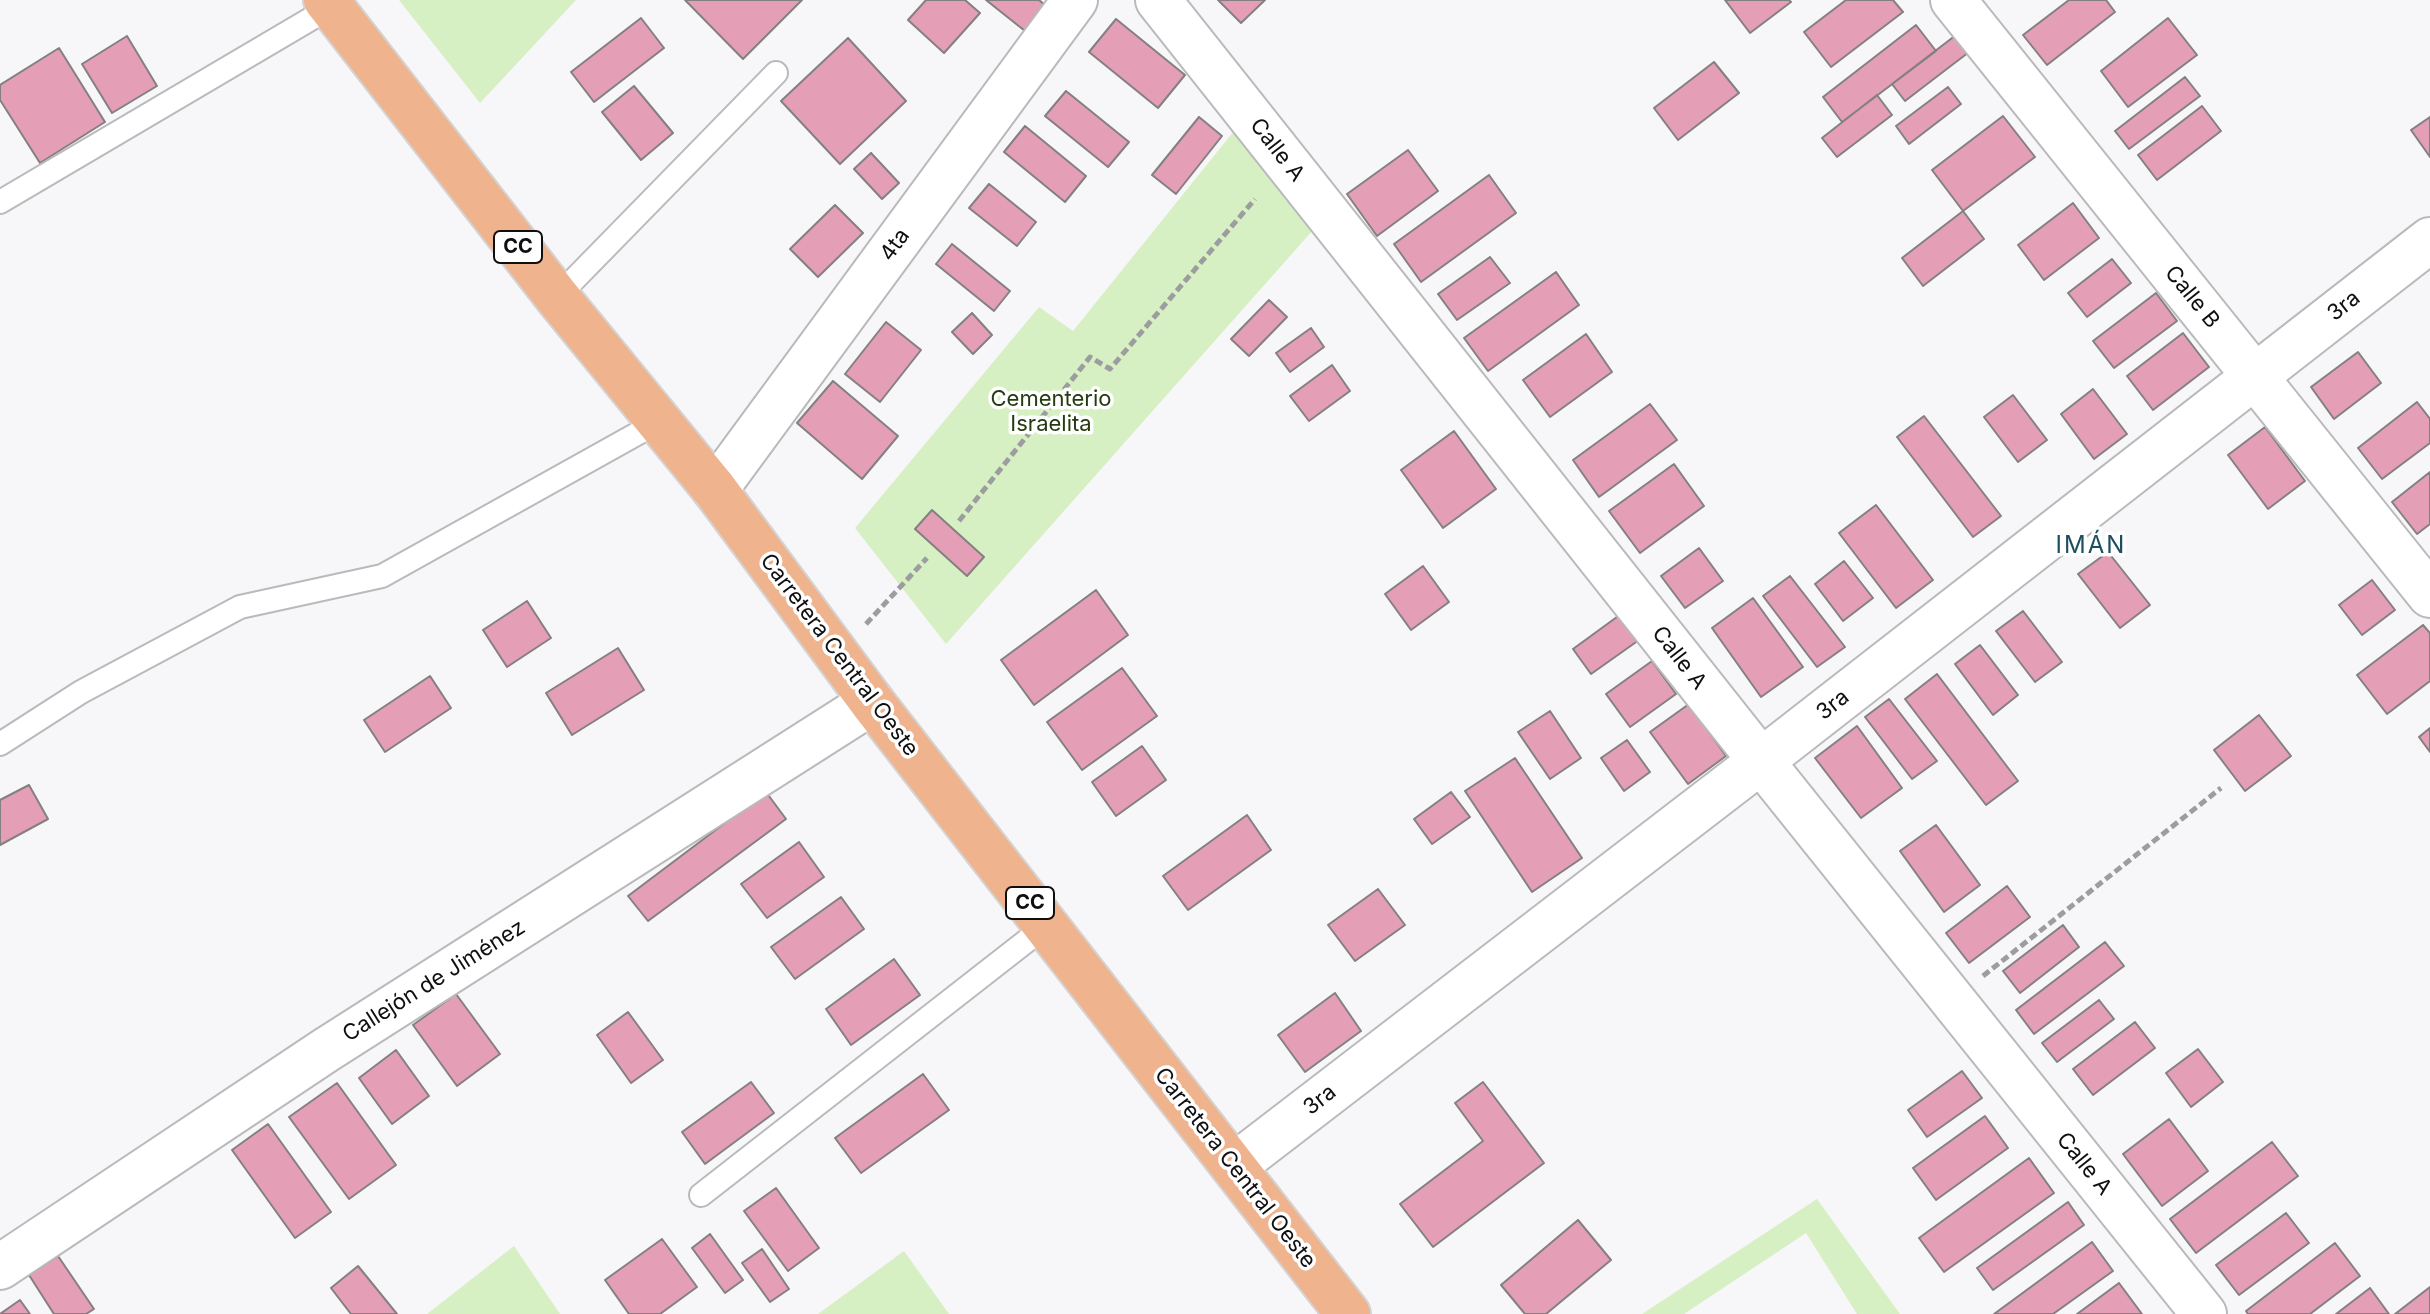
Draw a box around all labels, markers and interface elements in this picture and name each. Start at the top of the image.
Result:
street label: Calle A [1244,113,1310,187]
street label: 4ta [874,224,916,266]
road number: CC [494,231,542,263]
street label: Calle B [2159,261,2225,333]
street label: 3ra [2322,285,2366,327]
park label: Cementerio Israelita [991,386,1111,438]
district label: IMÁN [2056,532,2126,560]
street label: Carretera Central Oeste [754,549,924,761]
street label: Calle A [1646,621,1712,695]
street label: 3ra [1811,684,1855,726]
road number: CC [1006,887,1054,919]
street label: Callejón de Jiménez [338,914,530,1048]
street label: Carretera Central Oeste [1149,1063,1321,1273]
street label: 3ra [1298,1079,1342,1121]
street label: Calle A [2051,1127,2117,1201]

